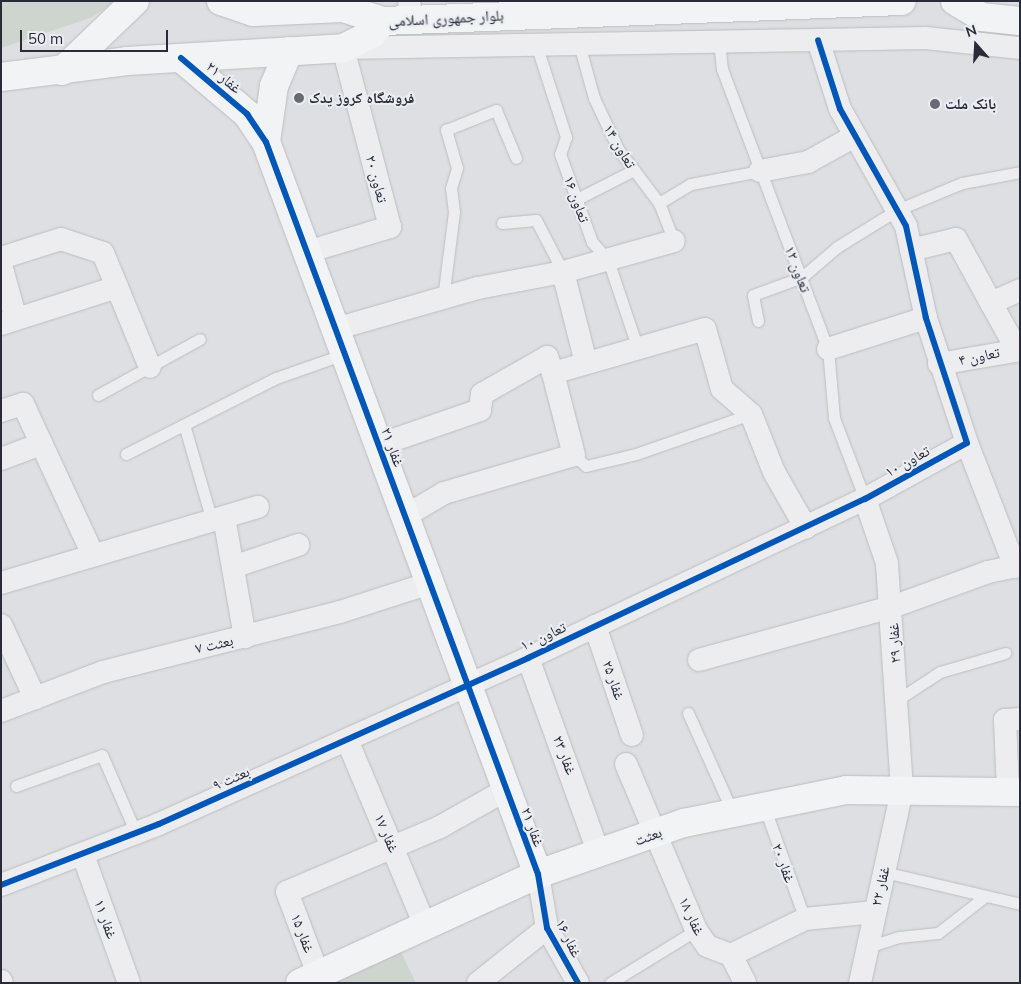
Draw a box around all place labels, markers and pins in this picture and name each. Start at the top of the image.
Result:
place label: فروشگاه کروز یدک [309,89,414,107]
marker: فروشگاه کروز یدک [293,92,305,104]
place label: بانک ملت [945,95,996,113]
marker: بانک ملت [929,98,941,110]

